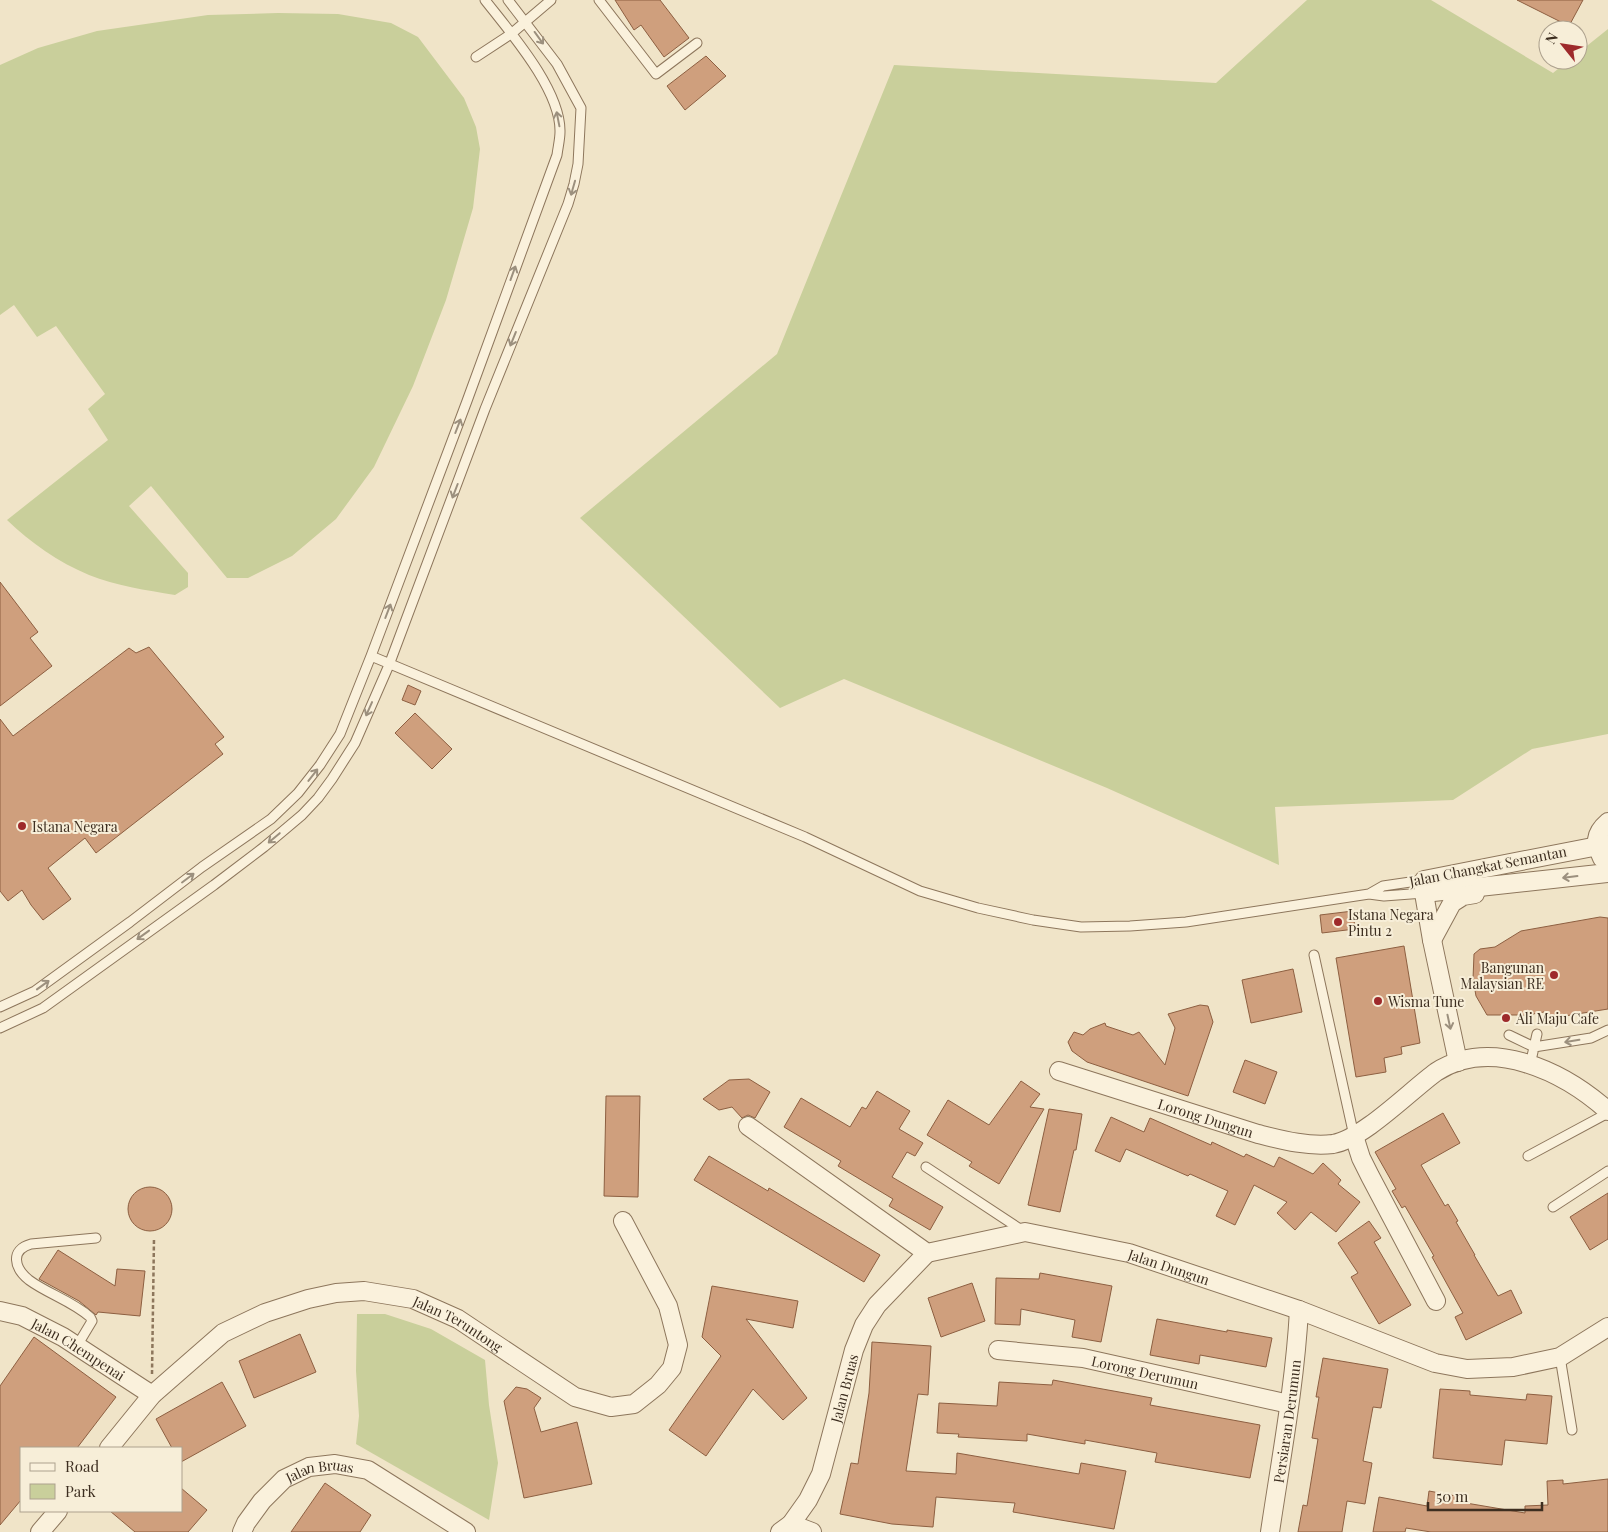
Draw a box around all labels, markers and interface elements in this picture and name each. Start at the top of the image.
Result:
north arrow [1538,20,1588,70]
text: N [1541,29,1562,47]
one-way arrow [533,31,544,44]
one-way arrow [553,111,563,127]
one-way arrow [567,180,577,196]
one-way arrow [509,266,518,281]
one-way arrow [508,331,518,346]
one-way arrow [454,419,463,434]
one-way arrow [450,482,459,498]
one-way arrow [384,603,393,619]
one-way arrow [364,701,374,716]
one-way arrow [307,769,318,782]
place label: Istana Negara [32,817,118,836]
marker: Istana Negara [16,820,28,832]
one-way arrow [268,833,281,844]
street label: Jalan Changkat Semantan [1407,841,1569,891]
one-way arrow [1563,872,1579,882]
one-way arrow [181,873,195,883]
place label: Istana Negara Pintu 2 [1348,905,1434,940]
marker: Istana Negara Pintu 2 [1332,916,1344,928]
one-way arrow [137,930,151,940]
place label: Bangunan Malaysian RE [1460,958,1545,993]
marker: Bangunan Malaysian RE [1548,969,1560,981]
one-way arrow [36,980,50,990]
place label: Wisma Tune [1387,992,1464,1011]
marker: Wisma Tune [1372,995,1384,1007]
place label: Ali Maju Cafe [1515,1009,1599,1028]
marker: Ali Maju Cafe [1500,1012,1512,1024]
one-way arrow [1445,1013,1455,1029]
one-way arrow [1564,1037,1580,1047]
street label: Lorong Dungun [1156,1093,1257,1142]
street label: Jalan Dungun [1125,1244,1213,1289]
street label: Jalan Teruntong [410,1290,507,1356]
street label: Jalan Chempenai [28,1313,129,1385]
street label: Lorong Derumun [1090,1351,1201,1393]
street label: Jalan Bruas [825,1352,862,1425]
street label: Persiaran Derumun [1268,1358,1304,1484]
legend [20,1447,182,1512]
street label: Jalan Bruas [281,1454,356,1487]
text: Road [65,1456,99,1476]
scale bar [1428,1480,1542,1512]
text: Park [65,1481,97,1501]
text: 50 m [1436,1486,1469,1506]

